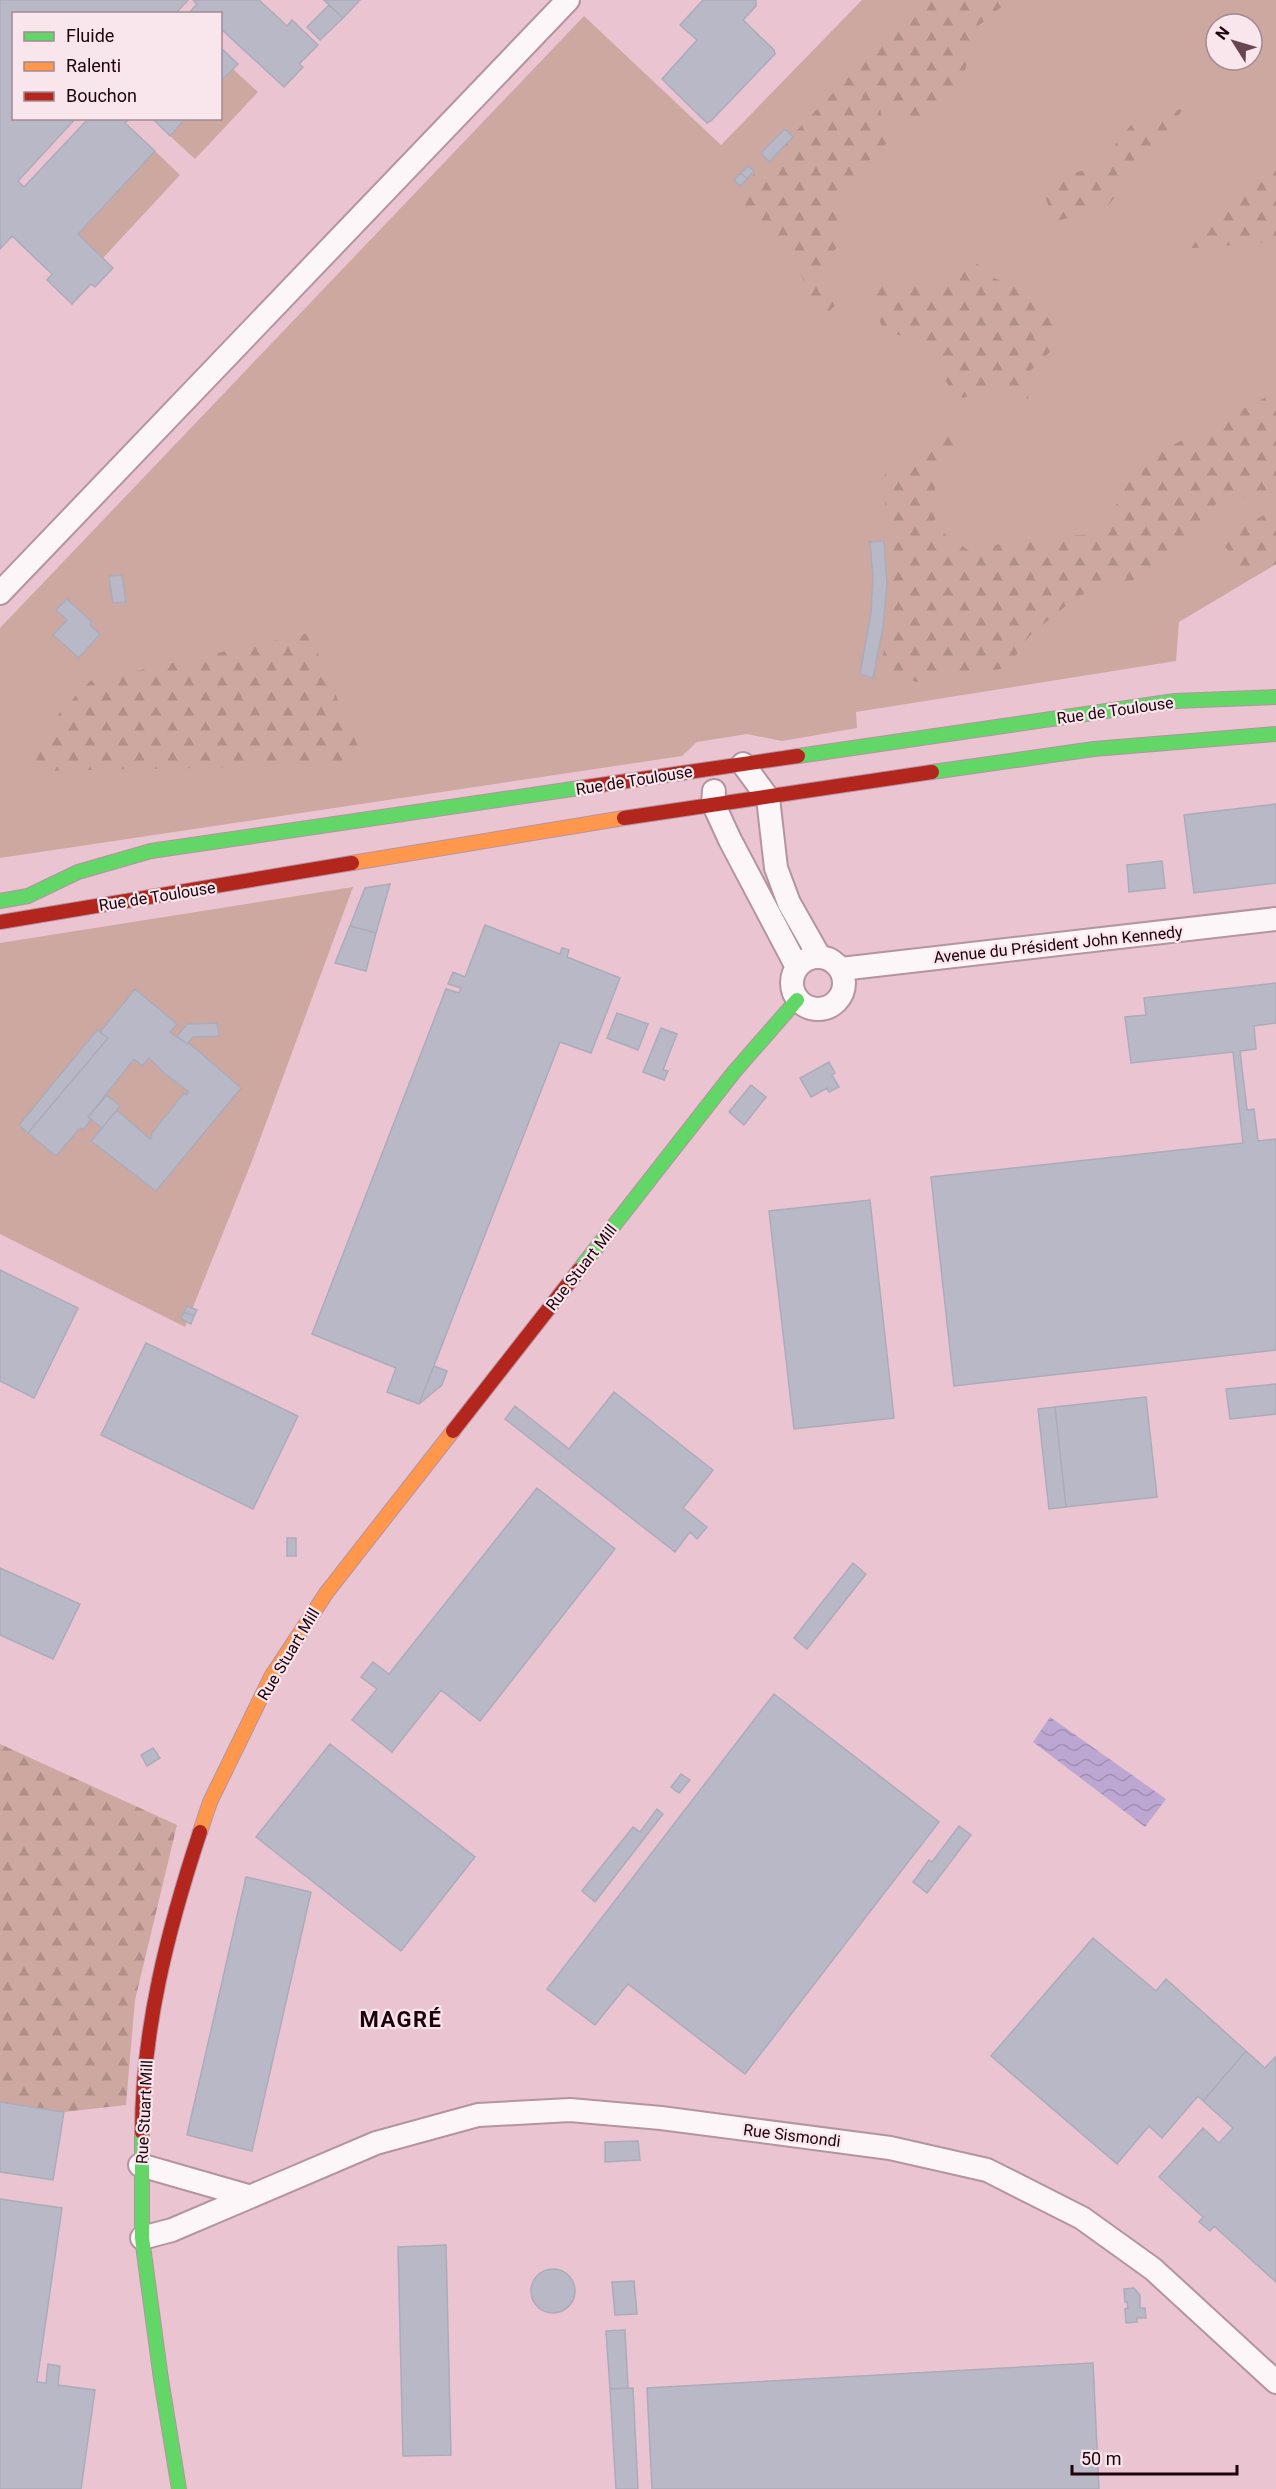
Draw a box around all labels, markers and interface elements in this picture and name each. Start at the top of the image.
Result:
legend [12,12,222,120]
north arrow [1204,12,1264,72]
text: N [1211,23,1233,44]
text: Fluide [66,25,114,46]
text: Ralenti [66,55,121,76]
text: Bouchon [66,85,137,106]
street label: Rue de Toulouse [1056,693,1175,728]
street label: Rue de Toulouse [575,762,694,799]
street label: Rue de Toulouse [98,878,217,915]
street label: Avenue du Président John Kennedy [933,922,1184,967]
street label: Rue Stuart Mill [542,1220,621,1314]
street label: Rue Stuart Mill [253,1605,323,1704]
district label: MAGRÉ [359,2007,443,2032]
street label: Rue Stuart Mill [132,2060,157,2164]
street label: Rue Sismondi [742,2120,842,2151]
scale bar [1072,2438,1237,2476]
text: 50 m [1081,2448,1121,2469]

